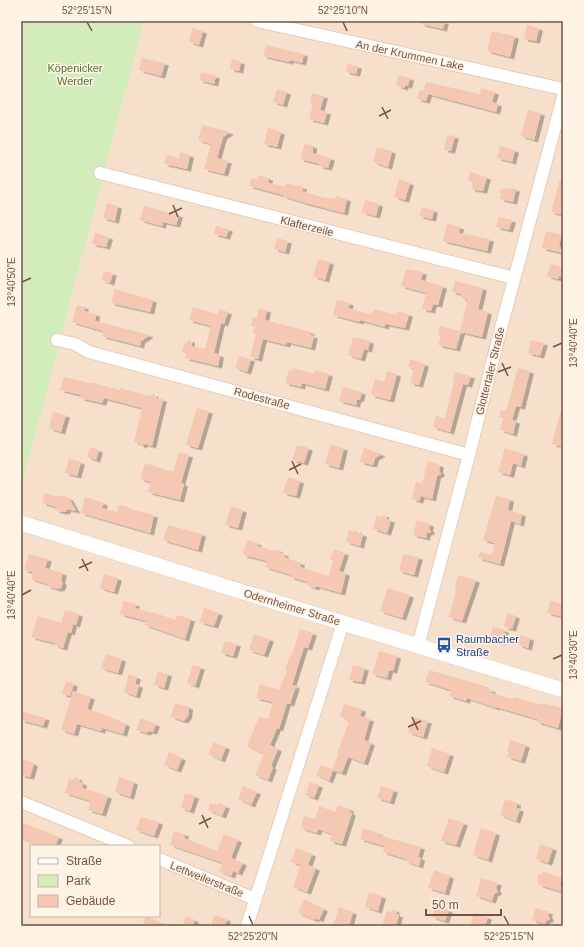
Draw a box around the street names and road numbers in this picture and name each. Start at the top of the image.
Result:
street label: An der Krummen Lake [355,38,465,72]
street label: Klafterzeile [279,214,335,238]
street label: Glottertaler Straße [473,326,507,416]
street label: Rodestraße [233,385,291,411]
street label: Odernheimer Straße [242,587,342,627]
street label: Lettweilerstraße [168,859,246,899]

